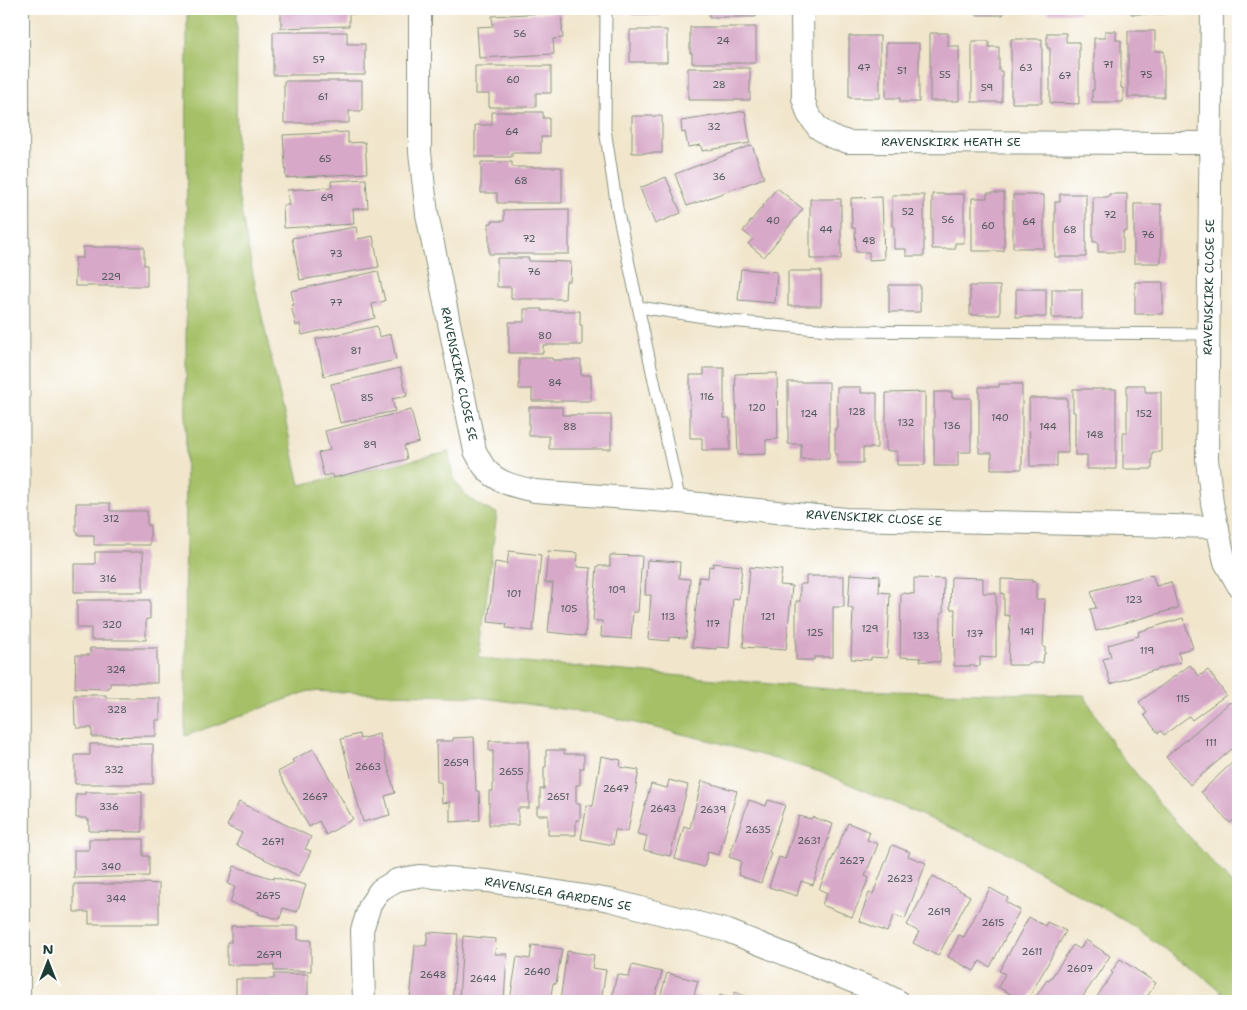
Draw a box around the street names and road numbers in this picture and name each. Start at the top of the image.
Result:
street label: RAVENSKIRK HEATH SE [881,134,1021,150]
street label: RAVENSKIRK CLOSE SE [1200,219,1218,355]
street label: RAVENSKIRK CLOSE SE [437,306,481,442]
street label: RAVENSKIRK CLOSE SE [805,506,943,530]
street label: RAVENSLEA GARDENS SE [483,873,633,915]

